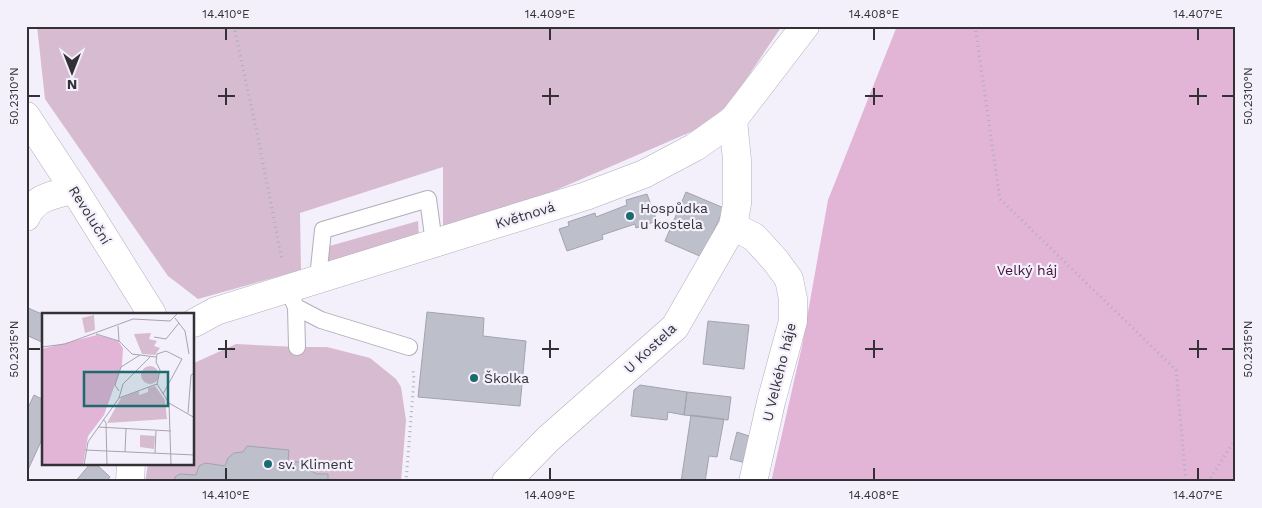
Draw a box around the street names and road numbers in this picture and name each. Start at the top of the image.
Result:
street label: Revoluční [66,183,114,247]
street label: Květnová [493,198,557,232]
street label: U Kostela [621,320,679,376]
street label: U Velkého háje [759,321,799,423]

